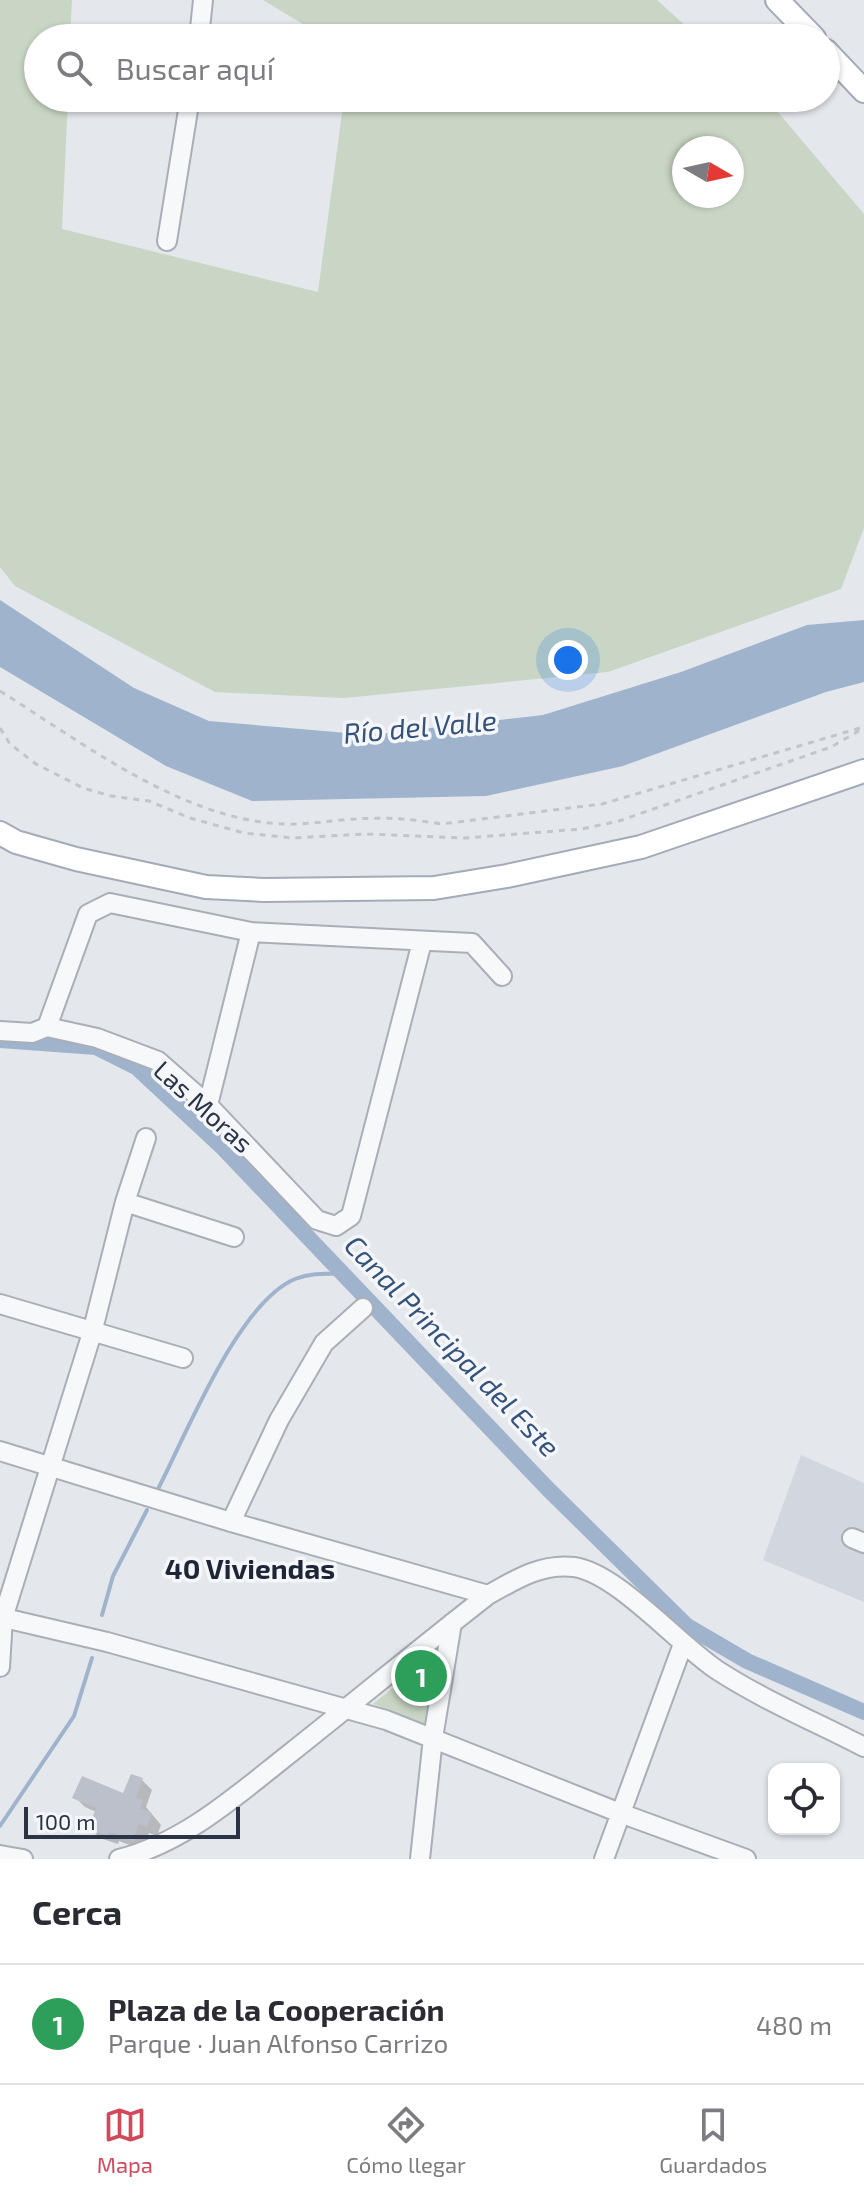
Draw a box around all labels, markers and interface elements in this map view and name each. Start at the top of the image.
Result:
search box [24,24,840,112]
icon: search [52,46,96,90]
text: Buscar aquí [116,50,274,86]
north arrow [672,136,744,208]
your location [548,640,588,680]
water label: Río del Valle [342,702,498,750]
street label: Las Moras [148,1054,260,1158]
water label: Canal Principal del Este [338,1227,567,1463]
district label: 40 Viviendas [165,1551,335,1585]
pin: 1 [395,1646,447,1706]
map controls [768,1763,840,1835]
button: locate [768,1763,840,1835]
scale bar [24,1803,240,1839]
text: 100 m [36,1808,95,1834]
text: Cerca [32,1891,122,1932]
text: Plaza de la Cooperación [108,1991,445,2027]
text: 1 [52,2009,64,2040]
text: 480 m [756,2009,832,2040]
text: Parque · Juan Alfonso Carrizo [108,2027,448,2058]
tab: Mapa [97,2103,153,2177]
tab: Cómo llegar [346,2103,466,2177]
tab: Guardados [659,2103,767,2177]

